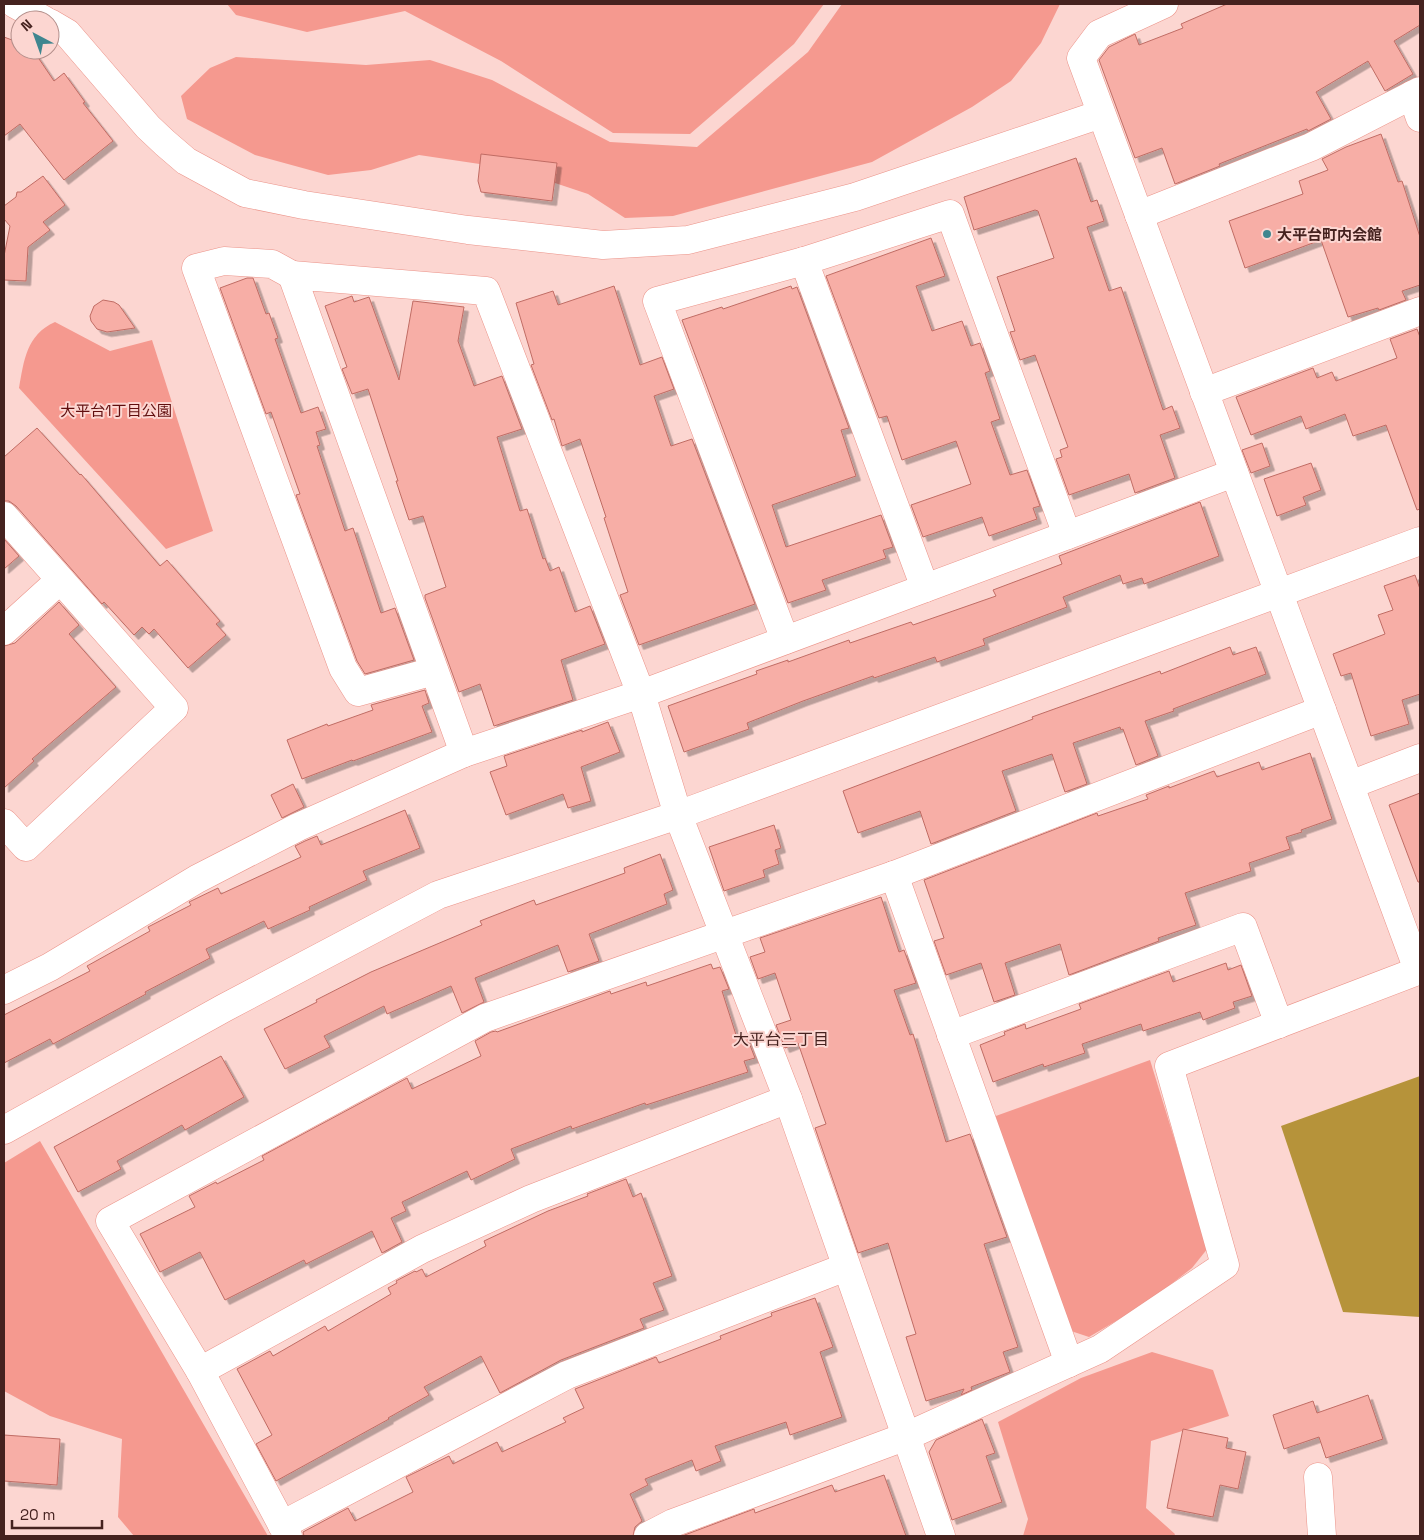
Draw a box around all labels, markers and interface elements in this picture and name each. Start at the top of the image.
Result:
north arrow [10,10,60,60]
text: N [17,15,36,35]
place label: 大平台町内会館 [1277,225,1382,244]
marker: 大平台町内会館 [1261,228,1273,240]
park label: 大平台1丁目公園 [60,401,172,420]
district label: 大平台三丁目 [733,1029,829,1050]
scale bar [12,1498,102,1530]
text: 20 m [20,1505,55,1524]

